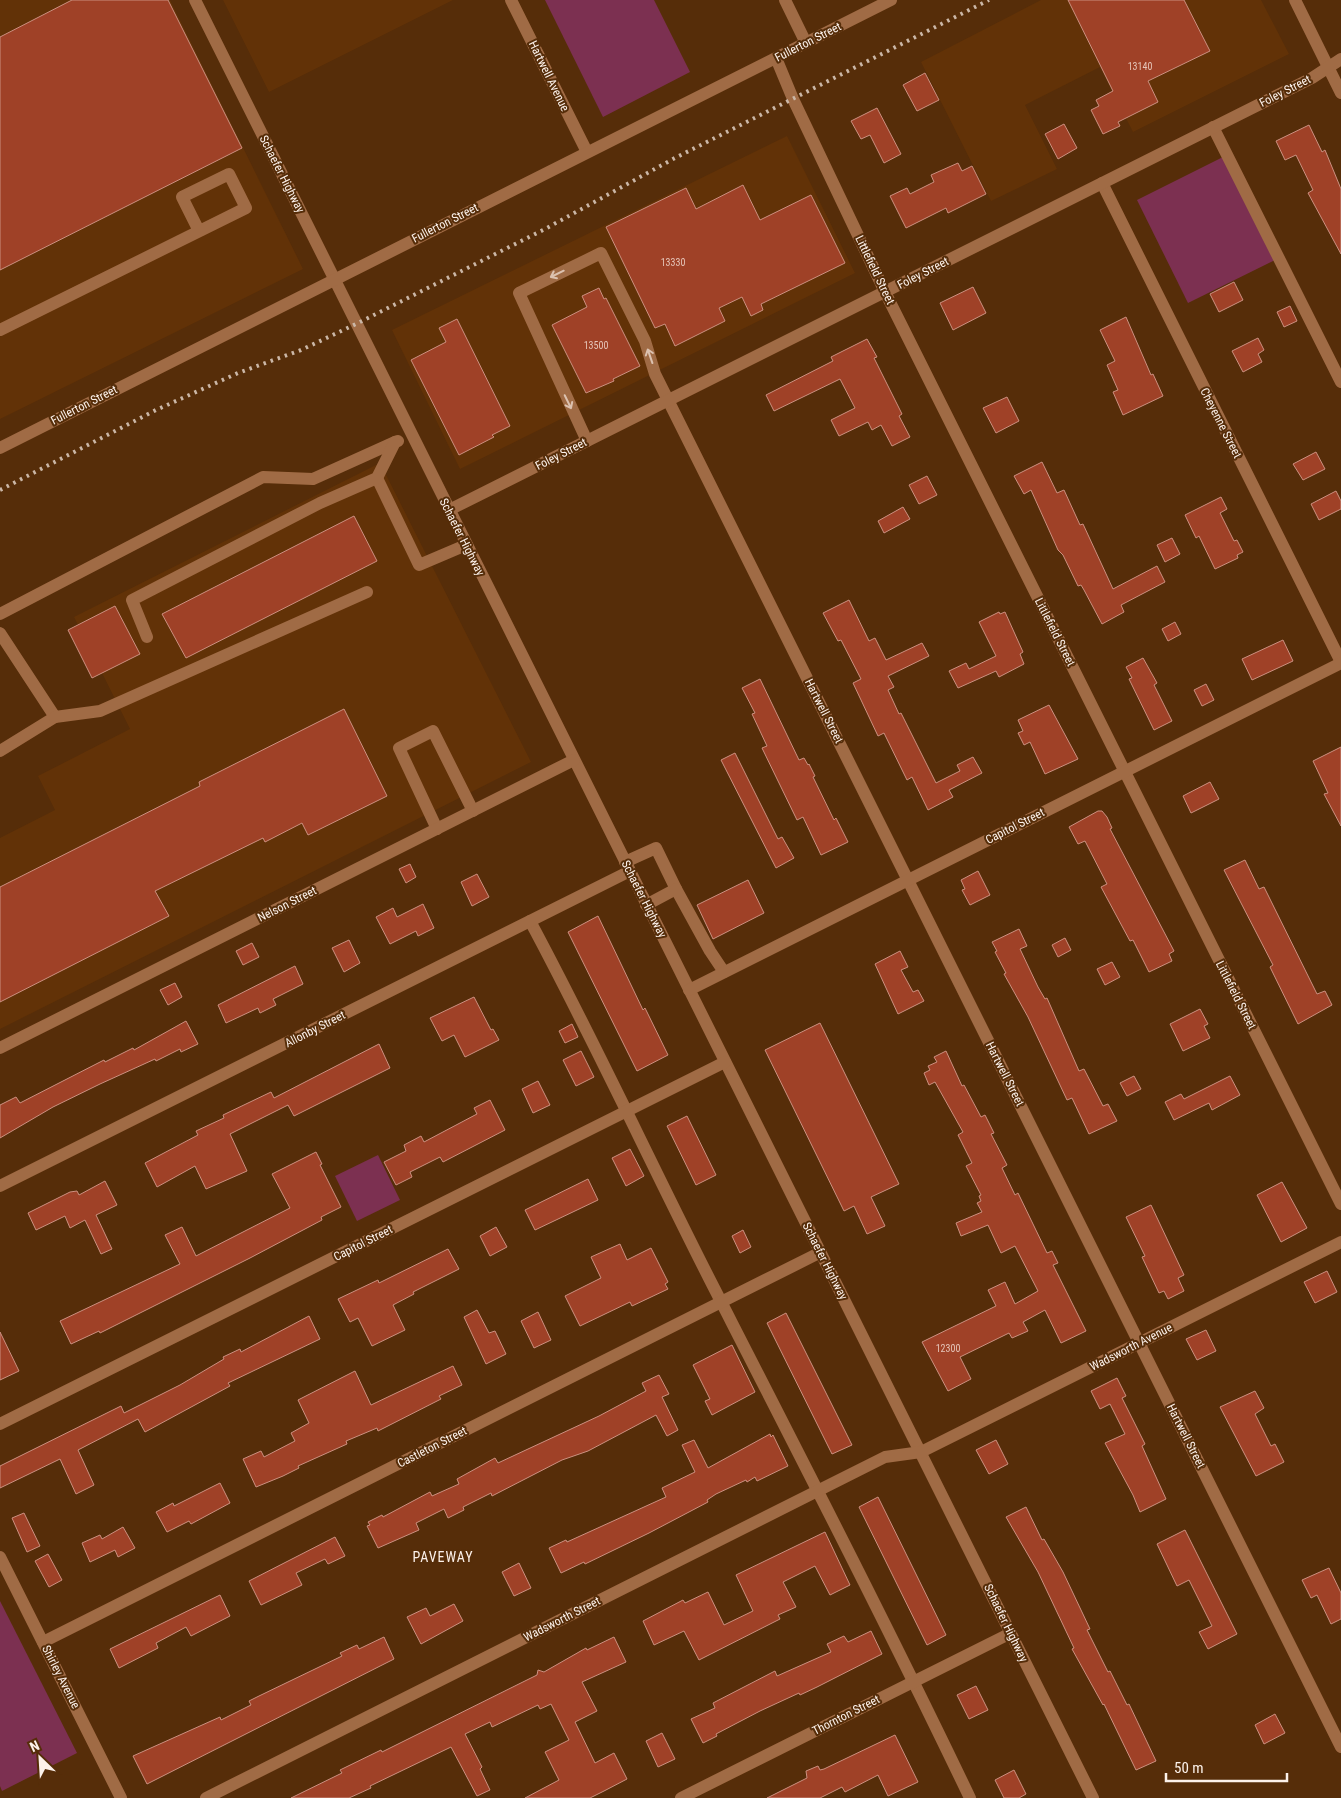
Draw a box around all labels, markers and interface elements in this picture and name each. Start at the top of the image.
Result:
street label: Fullerton Street [772,19,844,65]
street label: Hartwell Avenue [526,38,572,114]
house number: 13140 [1128,61,1152,72]
street label: Foley Street [1257,72,1313,110]
street label: Schaefer Highway [256,133,308,215]
street label: Fullerton Street [409,200,481,246]
street label: Littlefield Street [852,233,898,307]
street label: Foley Street [895,254,951,292]
house number: 13330 [661,257,685,268]
one-way arrow [550,270,565,280]
house number: 13500 [584,340,608,351]
one-way arrow [645,348,654,364]
street label: Fullerton Street [48,382,120,428]
street label: Cheyenne Street [1197,386,1245,461]
one-way arrow [563,395,573,410]
street label: Foley Street [533,435,589,473]
street label: Schaefer Highway [436,496,488,578]
street label: Littlefield Street [1032,595,1078,669]
street label: Hartwell Street [802,676,846,746]
street label: Capitol Street [983,805,1047,847]
street label: Schaefer Highway [618,858,670,940]
street label: Nelson Street [255,883,319,925]
street label: Littlefield Street [1213,958,1259,1032]
street label: Allonby Street [282,1008,348,1050]
street label: Hartwell Street [983,1039,1027,1109]
street label: Schaefer Highway [799,1220,851,1302]
street label: Capitol Street [331,1222,395,1264]
street label: Wadsworth Avenue [1087,1320,1175,1374]
house number: 12300 [936,1343,960,1354]
street label: Hartwell Street [1164,1401,1208,1471]
street label: Castleton Street [395,1423,469,1471]
district label: PAVEWAY [412,1549,474,1565]
street label: Schaefer Highway [981,1582,1031,1664]
street label: Wadsworth Street [521,1593,603,1644]
street label: Shirley Avenue [39,1643,83,1711]
street label: Thornton Street [810,1692,882,1738]
north arrow [15,1733,65,1783]
text: N [27,1737,42,1755]
scale bar [1166,1750,1287,1782]
text: 50 m [1174,1759,1204,1777]

